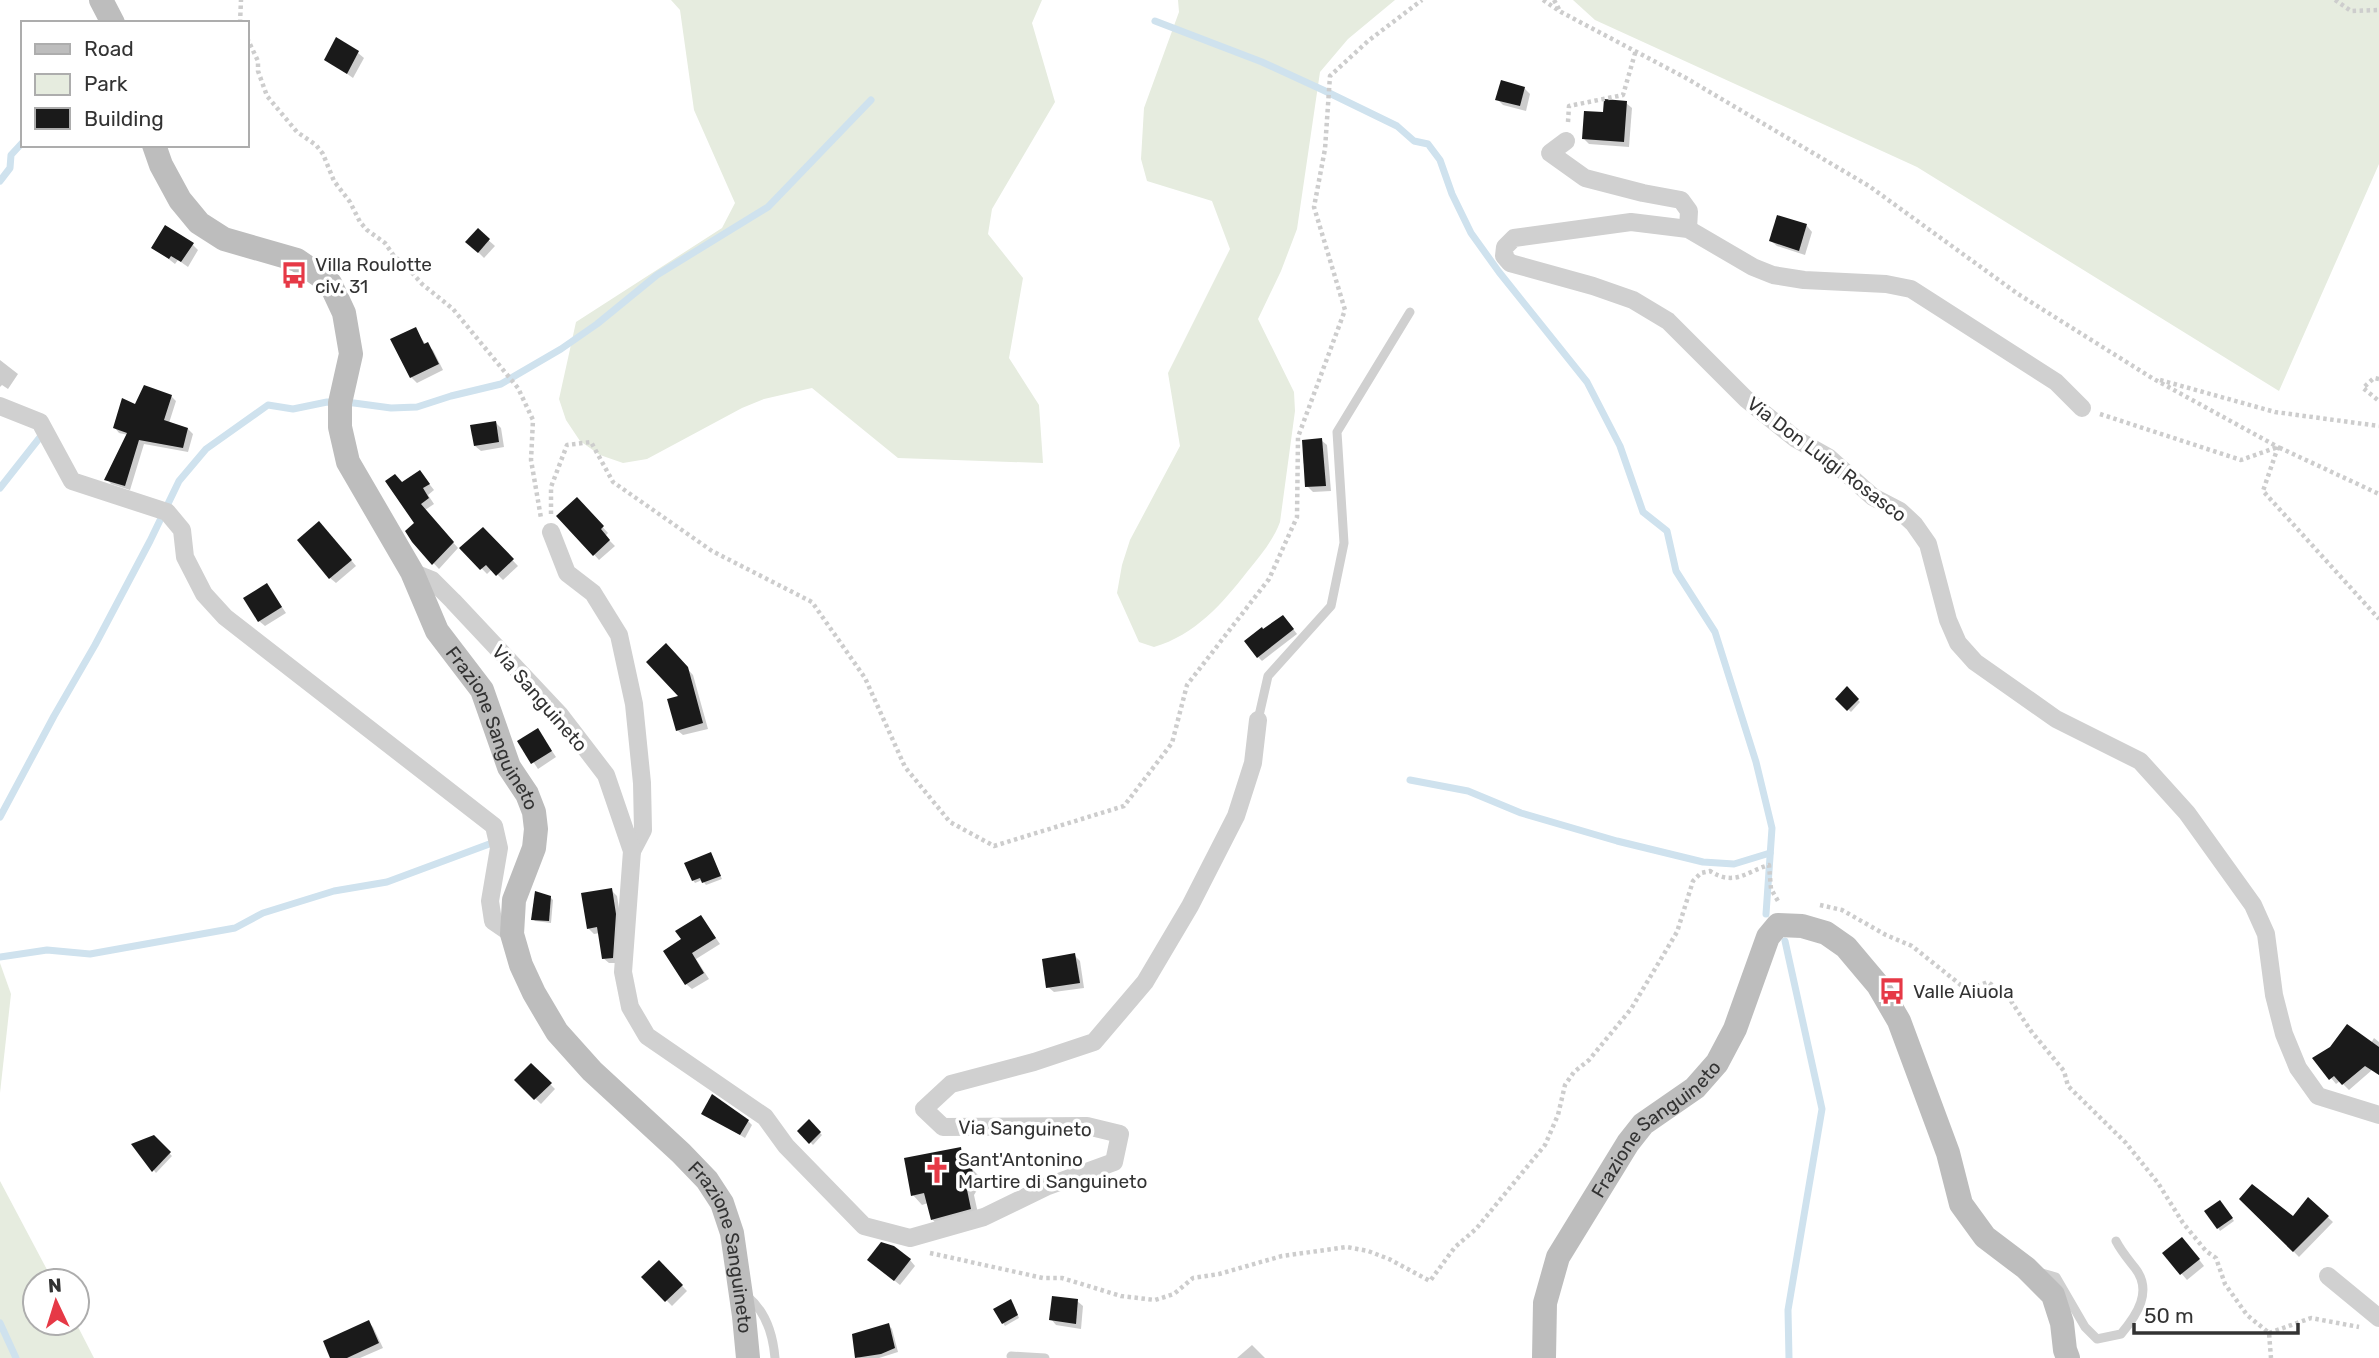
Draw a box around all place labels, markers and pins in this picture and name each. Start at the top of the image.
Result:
place label: Villa Roulotte civ. 31 [315,253,432,298]
bus stop icon: Villa Roulotte civ. 31 [279,260,309,290]
bus stop icon: Valle Aiuola [1877,976,1907,1006]
place label: Valle Aiuola [1913,980,2014,1003]
place label: Sant'Antonino Martire di Sanguineto [958,1148,1147,1193]
church icon: Sant'Antonino Martire di Sanguineto [922,1155,952,1185]

